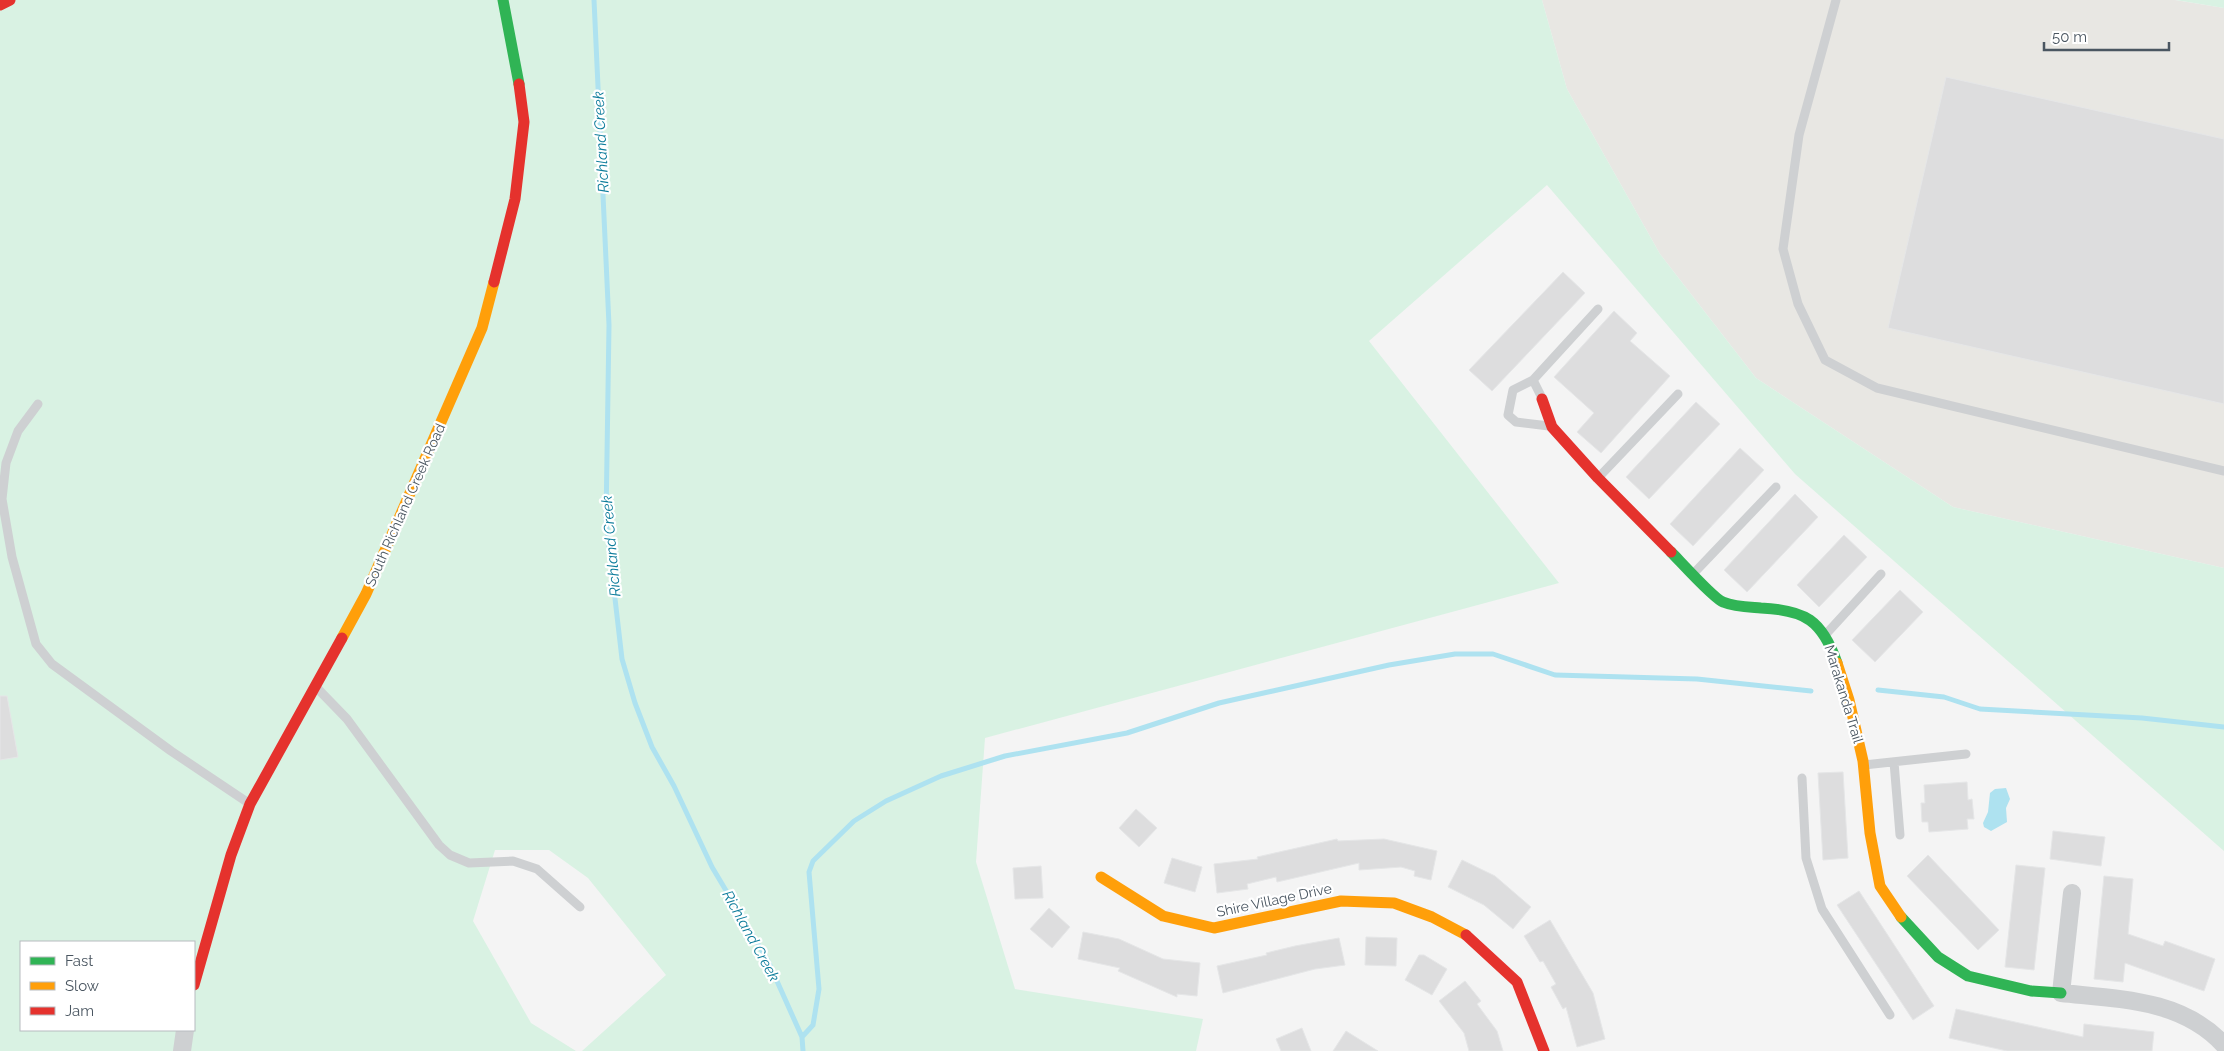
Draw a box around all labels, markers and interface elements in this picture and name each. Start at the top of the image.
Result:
scale bar [2044,20,2169,52]
text: 50 m [2052,28,2087,46]
water label: Richland Creek [589,91,613,193]
street label: South Richland Creek Road [362,421,448,589]
water label: Richland Creek [598,495,624,597]
street label: Marakanda Trail [1821,643,1867,745]
street label: Shire Village Drive [1215,880,1333,920]
water label: Richland Creek [718,887,784,985]
legend [20,941,195,1031]
text: Fast [65,952,93,970]
text: Slow [65,977,99,995]
text: Jam [65,1002,94,1020]

